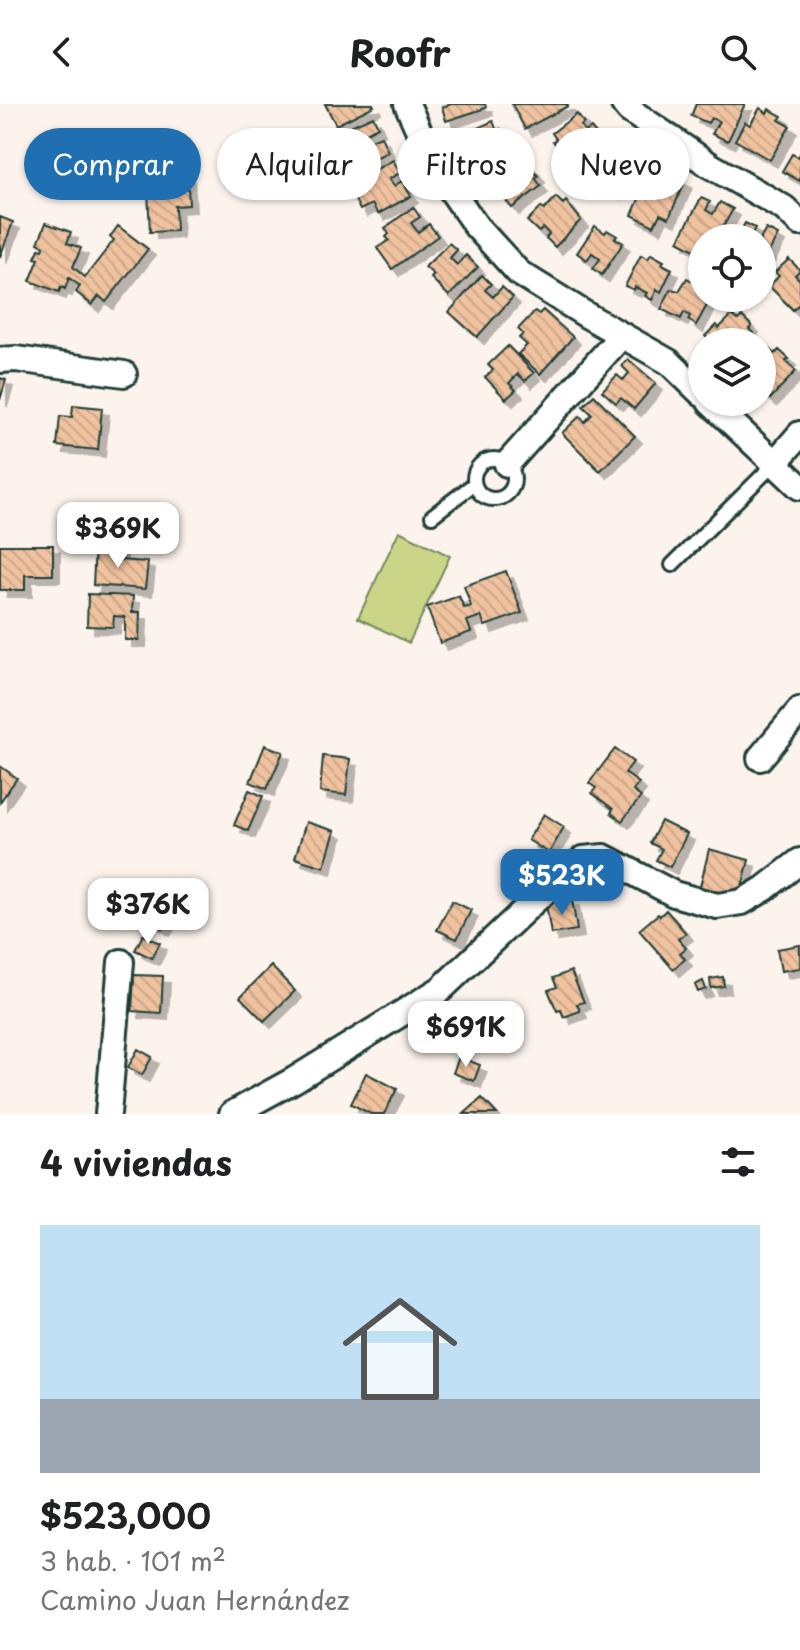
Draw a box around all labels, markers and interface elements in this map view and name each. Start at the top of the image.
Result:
text: Roofr [349,25,451,79]
icon: back [40,30,84,74]
icon: search [716,30,760,74]
chip: Comprar [24,128,201,200]
chip: Alquilar [217,128,381,200]
chip: Filtros [397,128,535,200]
chip: Nuevo [551,128,690,200]
map controls [688,224,776,416]
button: locate [688,224,776,312]
button: layers [688,328,776,416]
pin: $369K [62,502,174,570]
text: $369K [75,508,161,547]
pin: $523K [506,849,618,917]
text: $523K [519,855,605,894]
pin: $376K [92,878,204,946]
text: $376K [106,884,190,923]
pin: $691K [410,1001,522,1069]
text: $691K [426,1007,506,1046]
text: 4 viviendas [40,1136,232,1188]
icon: filters [716,1140,760,1184]
icon: home [328,1277,472,1421]
text: $523,000 [40,1489,211,1541]
text: 3 hab. · 101 m² [40,1541,226,1580]
text: Camino Juan Hernández [40,1580,349,1619]

